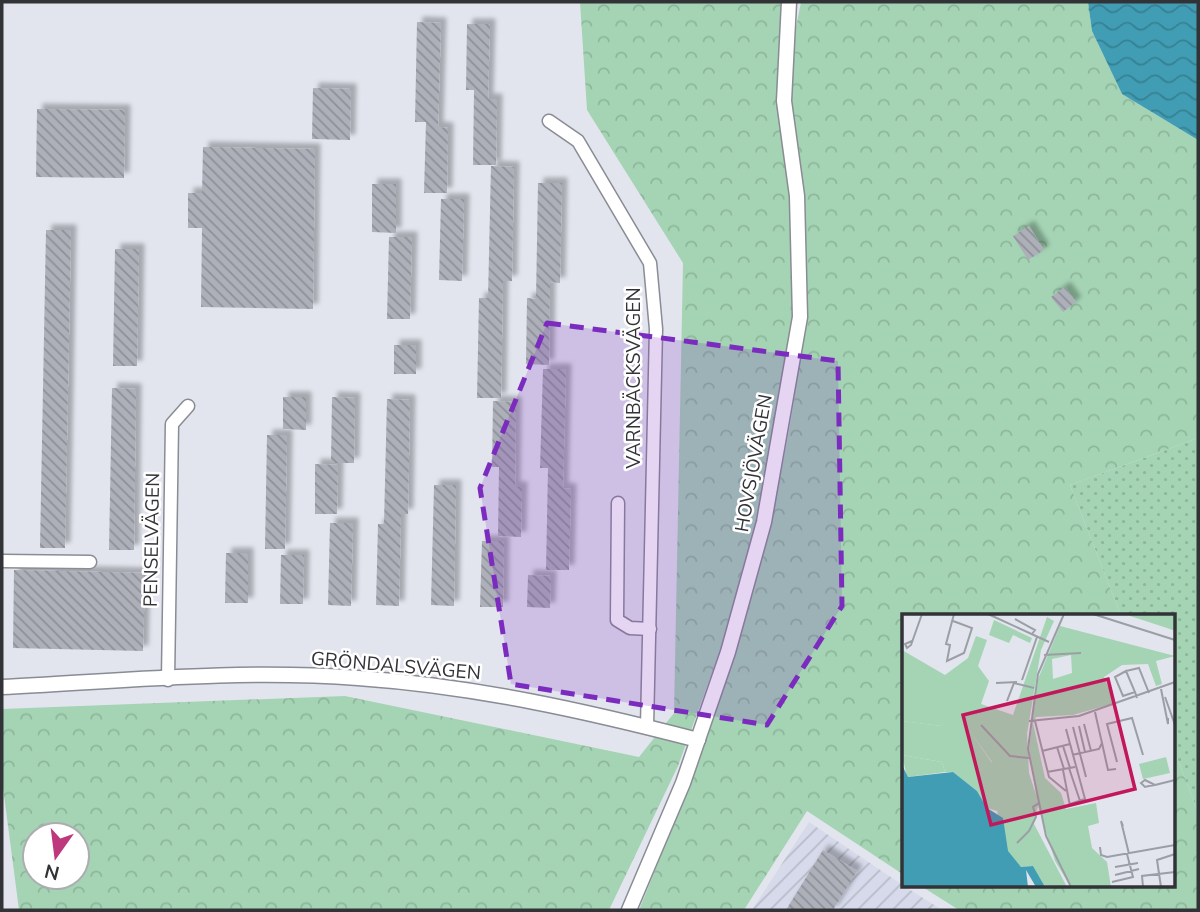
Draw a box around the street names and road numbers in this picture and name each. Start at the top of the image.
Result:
street label: VARNBÄCKSVÄGEN [621,287,645,469]
street label: HOVSJÖVÄGEN [729,392,777,534]
street label: PENSELVÄGEN [138,473,164,607]
street label: GRÖNDALSVÄGEN [310,646,482,684]

